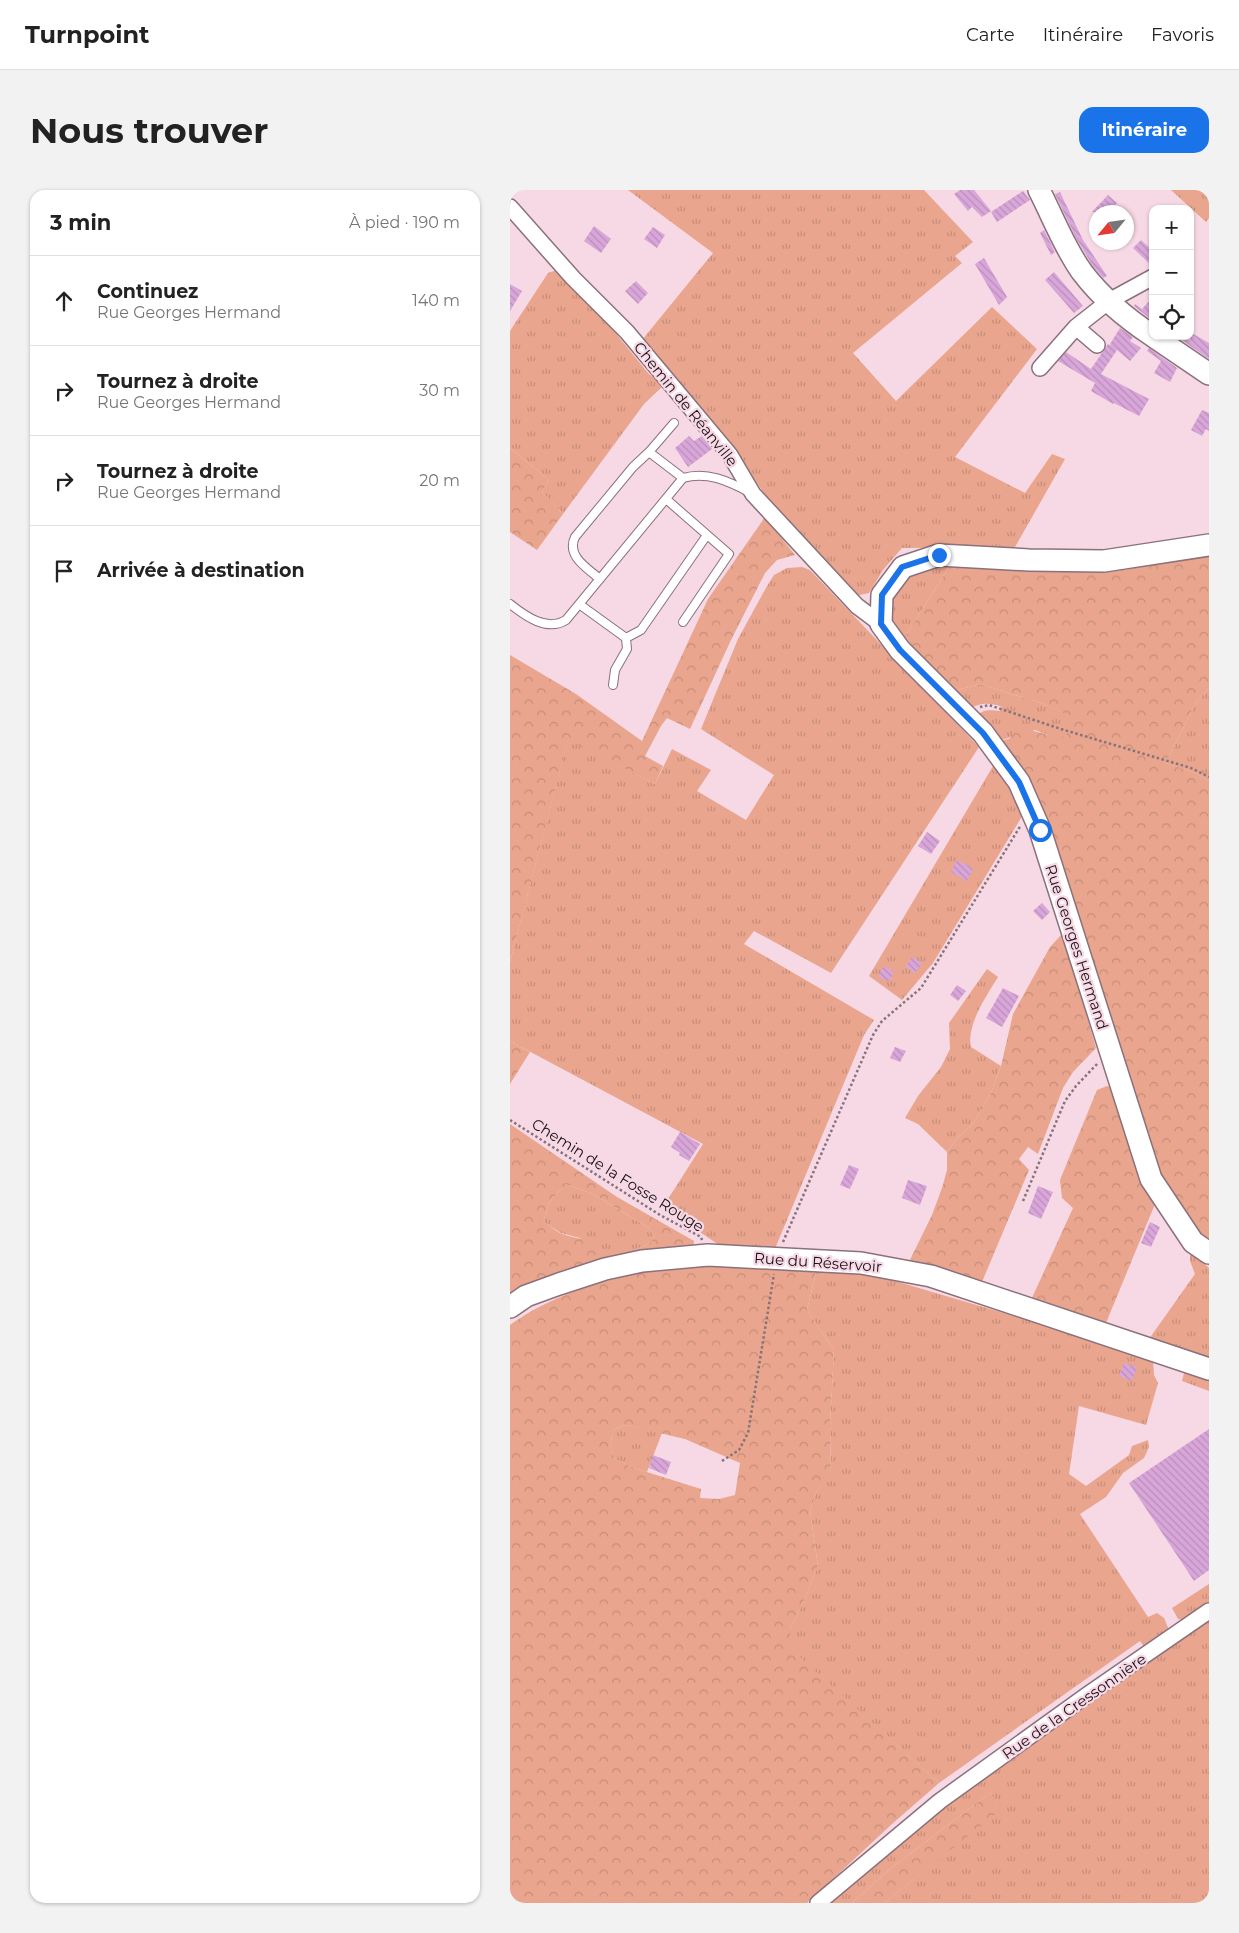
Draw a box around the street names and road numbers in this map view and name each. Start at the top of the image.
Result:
street label: Chemin de Réanville [630,338,742,470]
street label: Rue Georges Hermand [1041,862,1113,1032]
street label: Chemin de la Fosse Rouge [528,1114,708,1236]
street label: Rue du Réservoir [754,1248,882,1276]
street label: Rue de la Cressonnière [998,1649,1150,1763]

